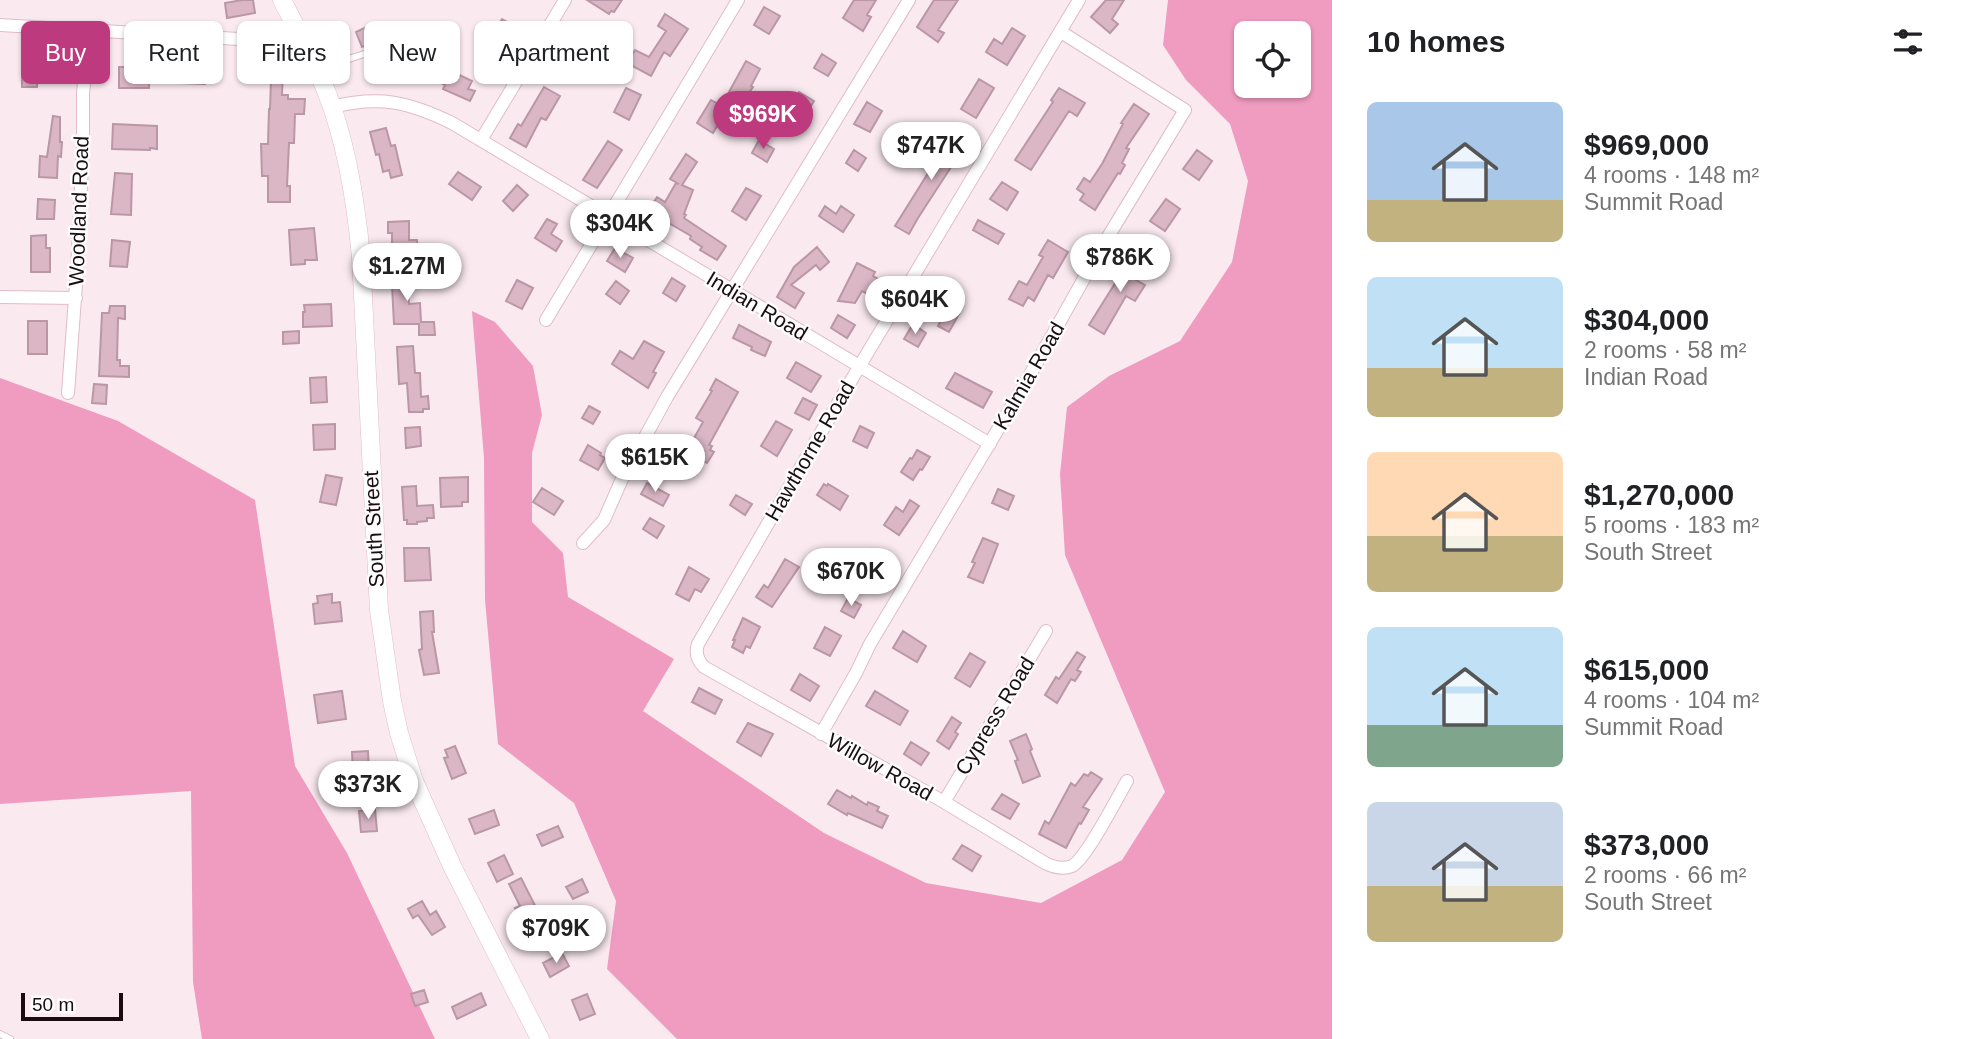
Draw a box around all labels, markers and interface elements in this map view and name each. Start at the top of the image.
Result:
chip: Buy [21,21,110,84]
chip: Rent [124,21,223,84]
chip: Filters [237,21,350,84]
chip: New [364,21,460,84]
chip: Apartment [474,21,633,84]
map controls [1234,21,1311,98]
button: locate [1234,21,1311,98]
icon: filters [1889,23,1927,61]
text: 10 homes [1367,25,1505,58]
pin: $969K [714,92,812,151]
text: $969K [729,101,797,127]
pin: $747K [882,122,980,182]
text: $969,000 [1584,128,1709,161]
icon: home [1423,130,1507,214]
text: $747K [897,132,965,158]
street label: Woodland Road [64,136,93,286]
text: 4 rooms · 148 m² [1584,162,1759,188]
text: Summit Road [1584,189,1723,215]
pin: $304K [571,201,669,260]
text: $304K [586,210,654,236]
pin: $786K [1071,234,1169,294]
pin: $1.27M [350,244,464,303]
text: $786K [1086,244,1154,270]
text: $1.27M [369,253,445,279]
street label: Indian Road [703,267,812,345]
pin: $604K [866,276,964,336]
text: $604K [881,286,949,312]
text: $304,000 [1584,303,1709,336]
icon: home [1423,305,1507,389]
street label: Kalmia Road [989,318,1069,434]
text: 2 rooms · 58 m² [1584,337,1746,363]
text: Indian Road [1584,364,1708,390]
street label: Hawthorne Road [760,377,859,525]
pin: $615K [606,434,704,494]
text: $615K [621,444,689,470]
street label: South Street [359,470,388,588]
text: $1,270,000 [1584,478,1734,511]
icon: home [1423,480,1507,564]
text: 5 rooms · 183 m² [1584,512,1759,538]
text: South Street [1584,539,1712,565]
pin: $670K [802,548,900,608]
text: $670K [817,558,885,584]
street label: Cypress Road [950,653,1039,779]
text: $615,000 [1584,653,1709,686]
icon: home [1423,655,1507,739]
text: 4 rooms · 104 m² [1584,687,1759,713]
text: Summit Road [1584,714,1723,740]
street label: Willow Road [824,728,937,805]
pin: $373K [319,762,417,821]
text: $373K [334,771,402,797]
text: $373,000 [1584,828,1709,861]
icon: home [1423,830,1507,914]
text: 2 rooms · 66 m² [1584,862,1746,888]
text: South Street [1584,889,1712,915]
pin: $709K [507,906,605,965]
text: $709K [522,915,590,941]
scale bar [21,990,122,1022]
text: 50 m [32,994,74,1015]

